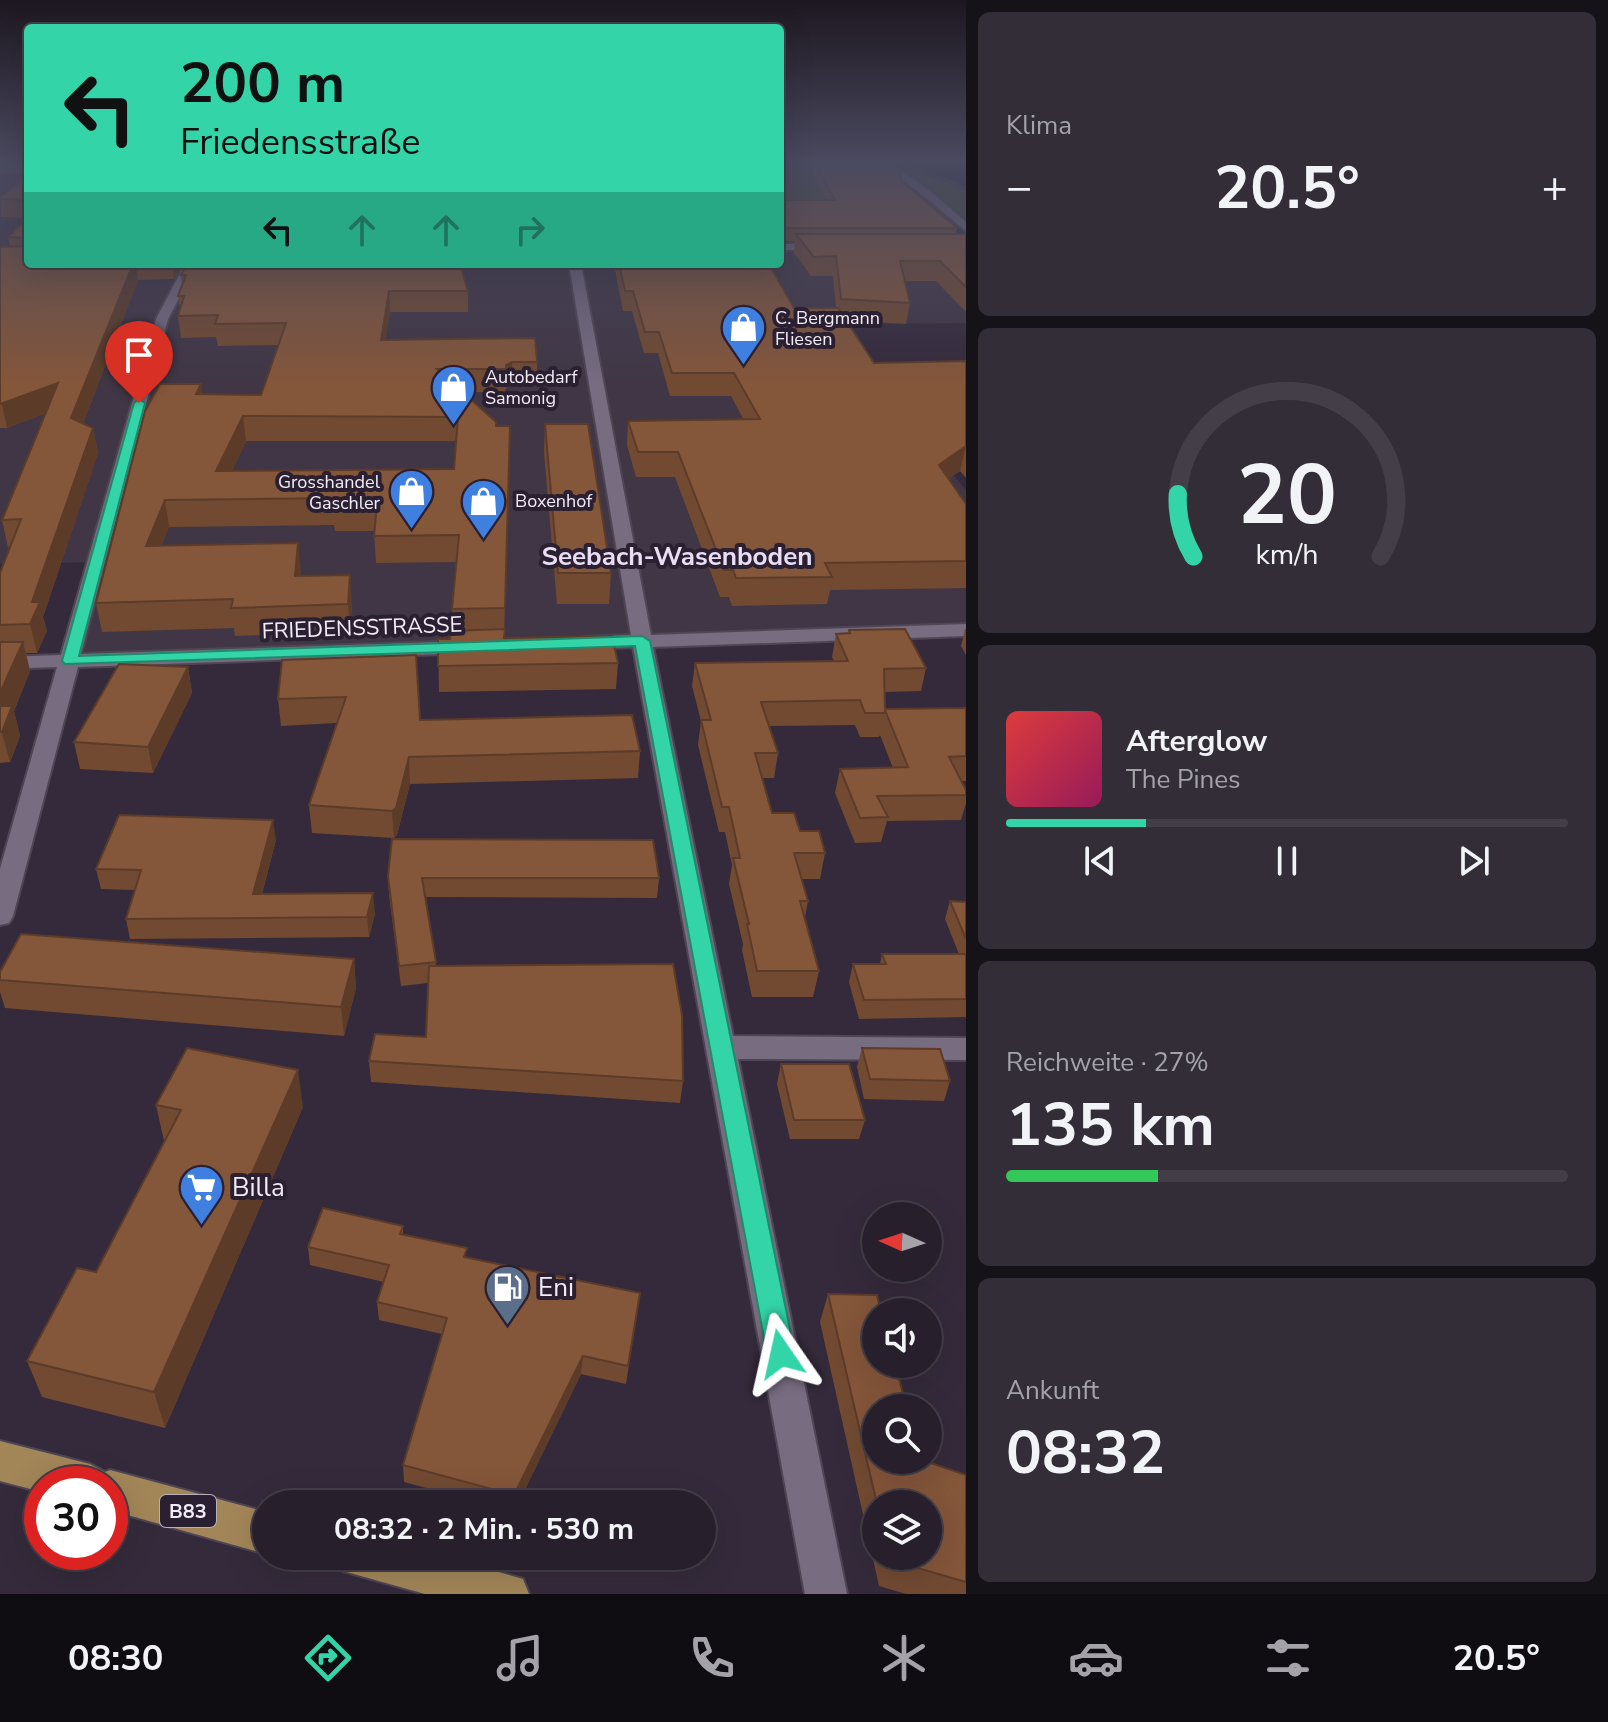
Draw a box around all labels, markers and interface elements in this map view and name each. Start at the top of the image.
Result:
text: 200 m [180,45,345,122]
icon: left [48,56,152,160]
text: Klima [1006,108,1072,143]
text: Friedensstraße [180,118,420,167]
text: 20.5° [1214,147,1360,229]
text: − [1006,158,1032,218]
text: + [1542,158,1568,218]
icon: left [256,208,300,252]
icon: ahead [340,208,384,252]
icon: ahead [424,208,468,252]
icon: right [508,208,552,252]
shop icon: C. Bergmann Fliesen [720,304,768,367]
place label: C. Bergmann Fliesen [775,306,880,351]
pin [105,321,173,403]
icon: arrive [117,333,161,377]
shop icon: Autobedarf Samonig [430,363,478,426]
place label: Autobedarf Samonig [485,365,578,410]
text: 20 [1237,438,1337,551]
shop icon: Grosshandel Gaschler [387,468,435,531]
place label: Grosshandel Gaschler [278,470,381,515]
shop icon: Boxenhof [460,477,508,540]
place label: Boxenhof [515,489,593,513]
text: km/h [1256,535,1318,574]
district label: Seebach-Wasenboden [542,539,812,574]
street label: FRIEDENSSTRASSE [261,610,463,646]
text: Afterglow [1126,721,1267,762]
text: The Pines [1126,762,1241,797]
icon: previous [1078,839,1122,883]
icon: pause [1265,839,1309,883]
icon: next [1452,839,1496,883]
text: Reichweite · 27% [1006,1045,1209,1080]
text: 135 km [1006,1084,1215,1166]
supermarket icon: Billa [177,1163,225,1226]
place label: Billa [232,1170,285,1205]
north arrow [862,1202,942,1282]
map controls [862,1202,942,1570]
fuel station icon: Eni [483,1263,531,1326]
place label: Eni [538,1270,574,1305]
button: sound [862,1298,942,1378]
position arrow [739,1312,823,1396]
text: Ankunft [1006,1373,1099,1408]
button: search [862,1394,942,1474]
text: 08:32 [1006,1412,1165,1494]
speed limit sign: 30 [24,1466,128,1570]
button: layers [862,1490,942,1570]
road number: B83 [160,1495,216,1527]
text: 08:32 · 2 Min. · 530 m [334,1509,634,1550]
icon: directions [300,1630,356,1686]
icon: music [492,1630,548,1686]
icon: phone [684,1630,740,1686]
icon: climate [876,1630,932,1686]
icon: car [1068,1630,1124,1686]
icon: filters [1260,1630,1316,1686]
text: 08:30 [68,1634,163,1683]
text: 20.5° [1453,1634,1540,1683]

